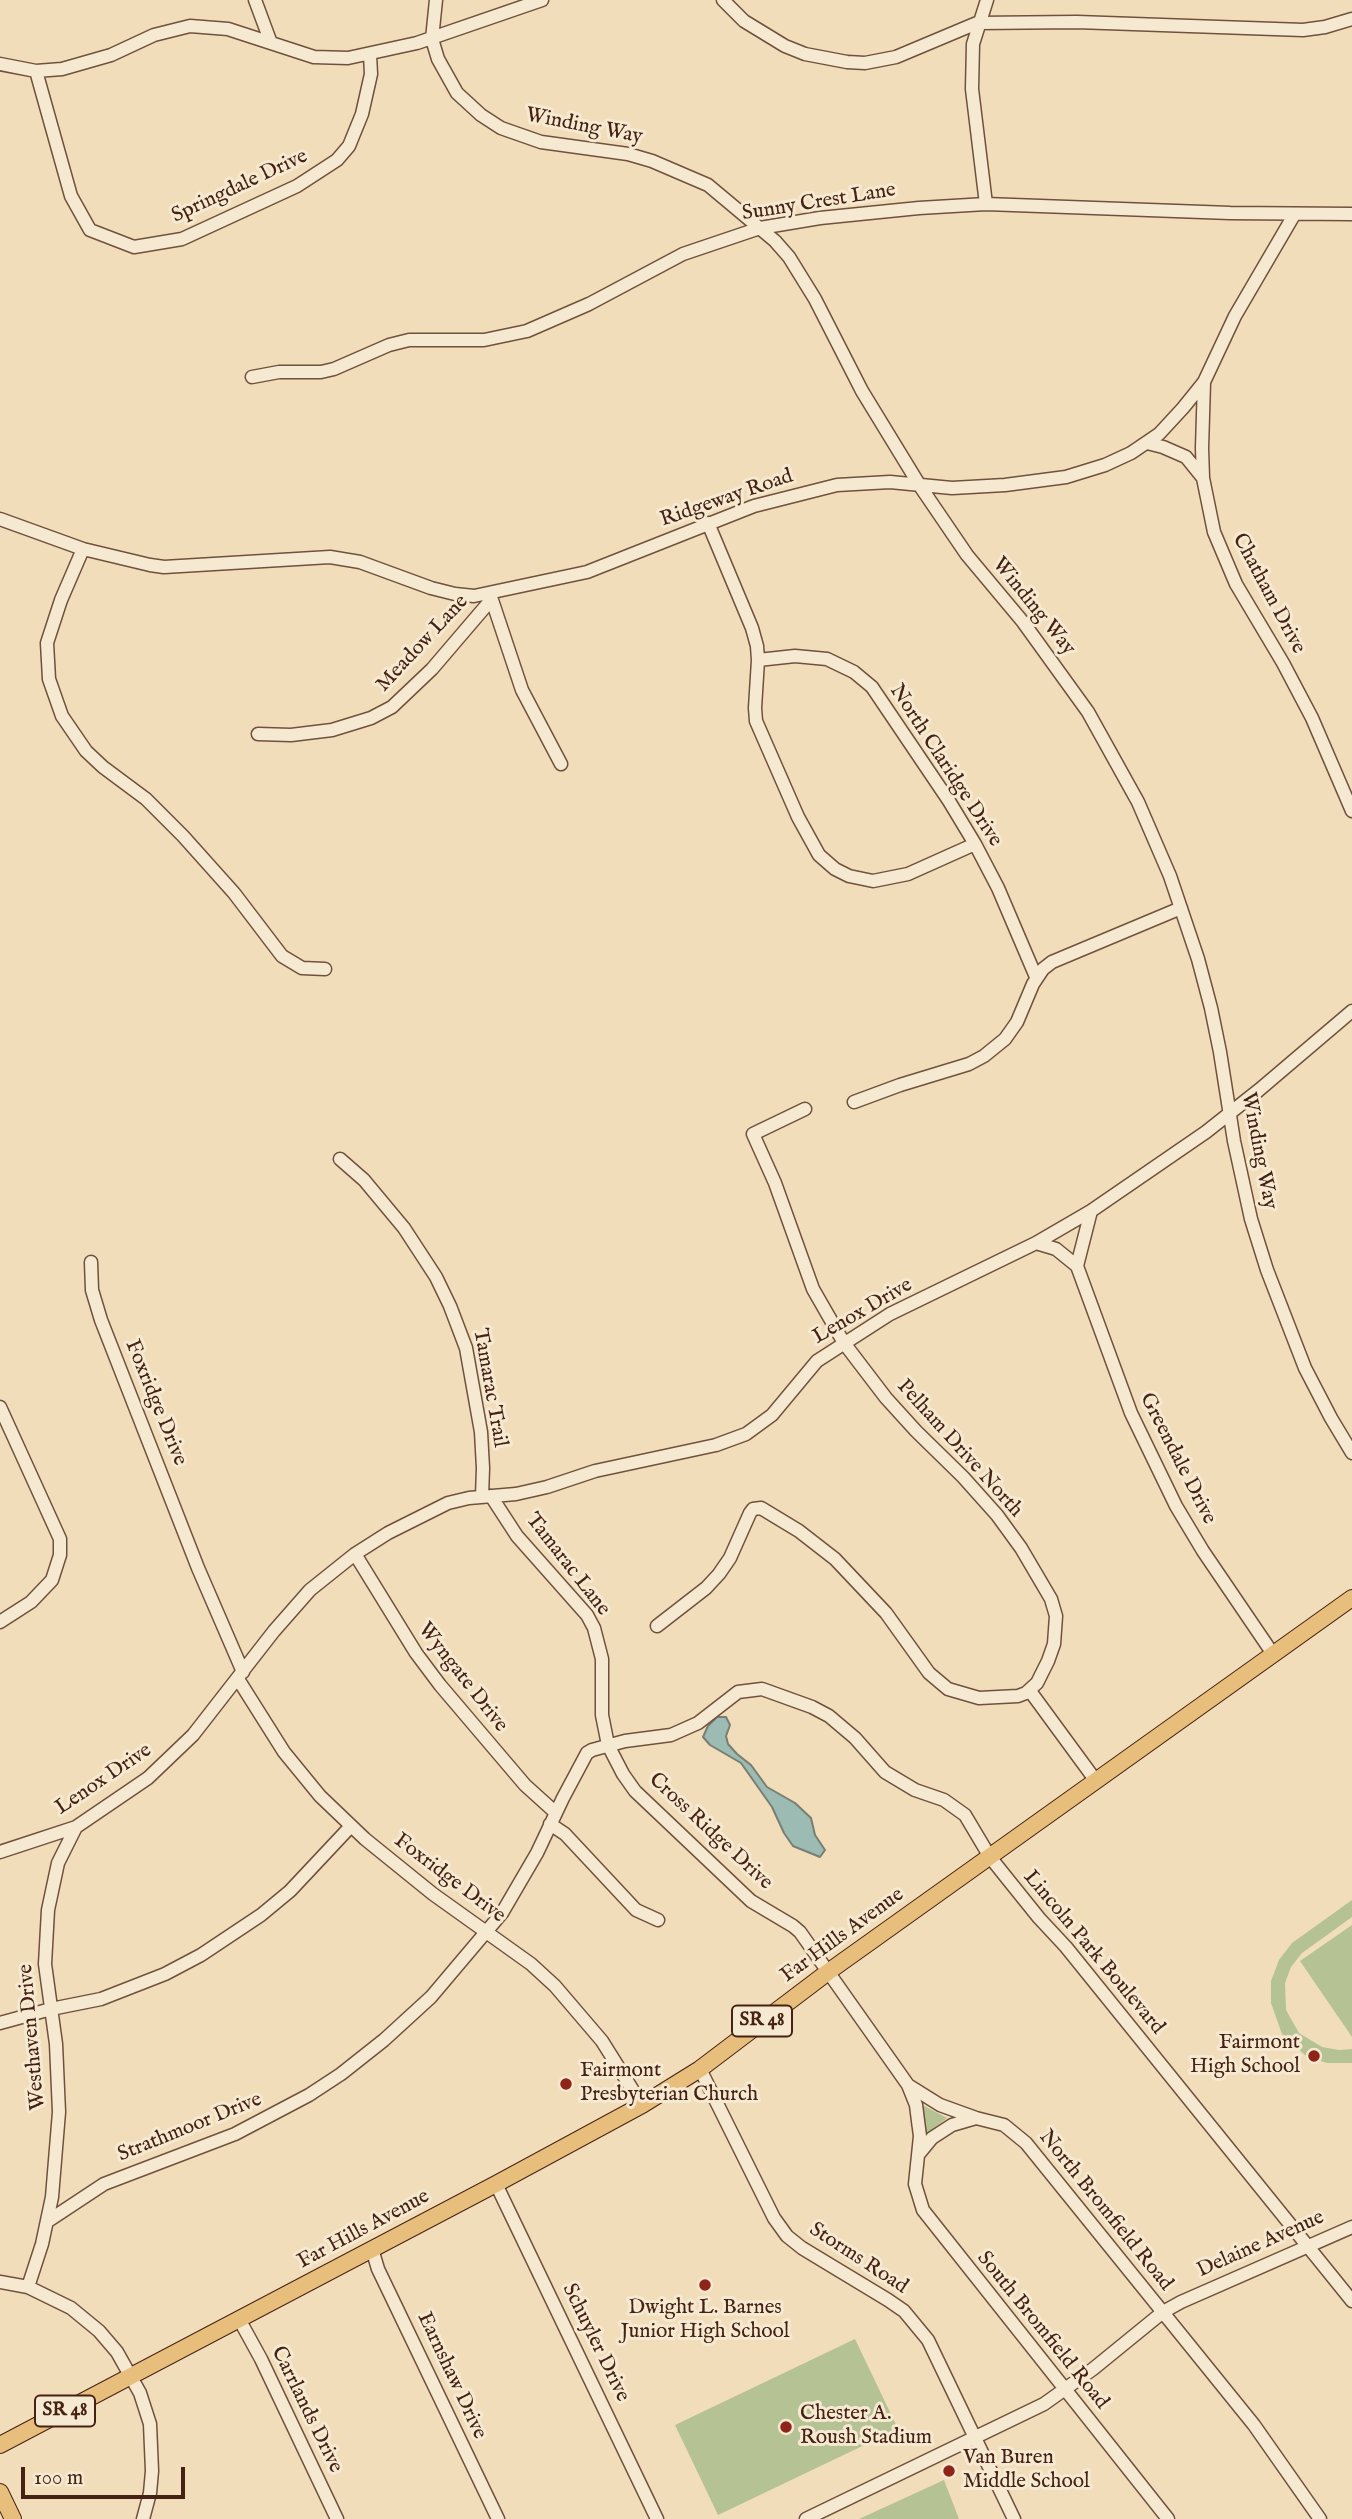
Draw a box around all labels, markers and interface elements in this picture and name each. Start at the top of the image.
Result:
street label: Winding Way [523,103,645,151]
street label: Springdale Drive [168,145,312,229]
street label: Sunny Crest Lane [740,178,898,228]
street label: Ridgeway Road [657,465,797,533]
street label: Chatham Drive [1226,530,1310,658]
street label: Winding Way [986,553,1080,661]
street label: Meadow Lane [372,590,474,698]
street label: North Claridge Drive [883,680,1007,852]
street label: Winding Way [1234,1090,1282,1212]
street label: Lenox Drive [809,1273,917,1351]
street label: Tamarac Trail [466,1327,512,1449]
street label: Foxridge Drive [118,1336,192,1470]
street label: Pelham Drive North [891,1375,1027,1523]
street label: Greendale Drive [1133,1389,1221,1529]
street label: Tamarac Lane [519,1509,615,1621]
street label: Wyngate Drive [411,1618,513,1738]
street label: Lenox Drive [51,1739,157,1821]
street label: Cross Ridge Drive [643,1768,777,1896]
street label: Foxridge Drive [388,1829,510,1929]
street label: Lincoln Park Boulevard [1017,1866,1169,2040]
street label: Far Hills Avenue [777,1883,909,1989]
street label: Westhaven Drive [14,1963,52,2111]
road number: SR 48 [732,2006,792,2036]
place label: Fairmont High School [1190,2031,1300,2081]
marker: Fairmont High School [1306,2048,1322,2064]
place label: Fairmont Presbyterian Church [580,2059,758,2109]
marker: Fairmont Presbyterian Church [558,2076,574,2092]
street label: Strathmoor Drive [114,2088,266,2168]
street label: North Bromfield Road [1032,2126,1178,2296]
street label: Far Hills Avenue [294,2185,434,2275]
street label: Delaine Avenue [1194,2206,1328,2284]
street label: Storms Road [804,2218,912,2300]
street label: South Bromfield Road [971,2247,1113,2415]
marker: Dwight L. Barnes Junior High School [697,2277,713,2293]
street label: Schuyler Drive [556,2280,634,2406]
place label: Dwight L. Barnes Junior High School [620,2296,790,2346]
street label: Earnshaw Drive [411,2309,491,2443]
street label: Carrlands Drive [265,2343,347,2477]
road number: SR 48 [35,2396,95,2426]
place label: Chester A. Roush Stadium [800,2402,932,2452]
marker: Chester A. Roush Stadium [778,2419,794,2435]
place label: Van Buren Middle School [963,2446,1090,2496]
scale bar [24,2452,189,2496]
marker: Van Buren Middle School [941,2463,957,2479]
text: 100 m [34,2465,83,2492]

